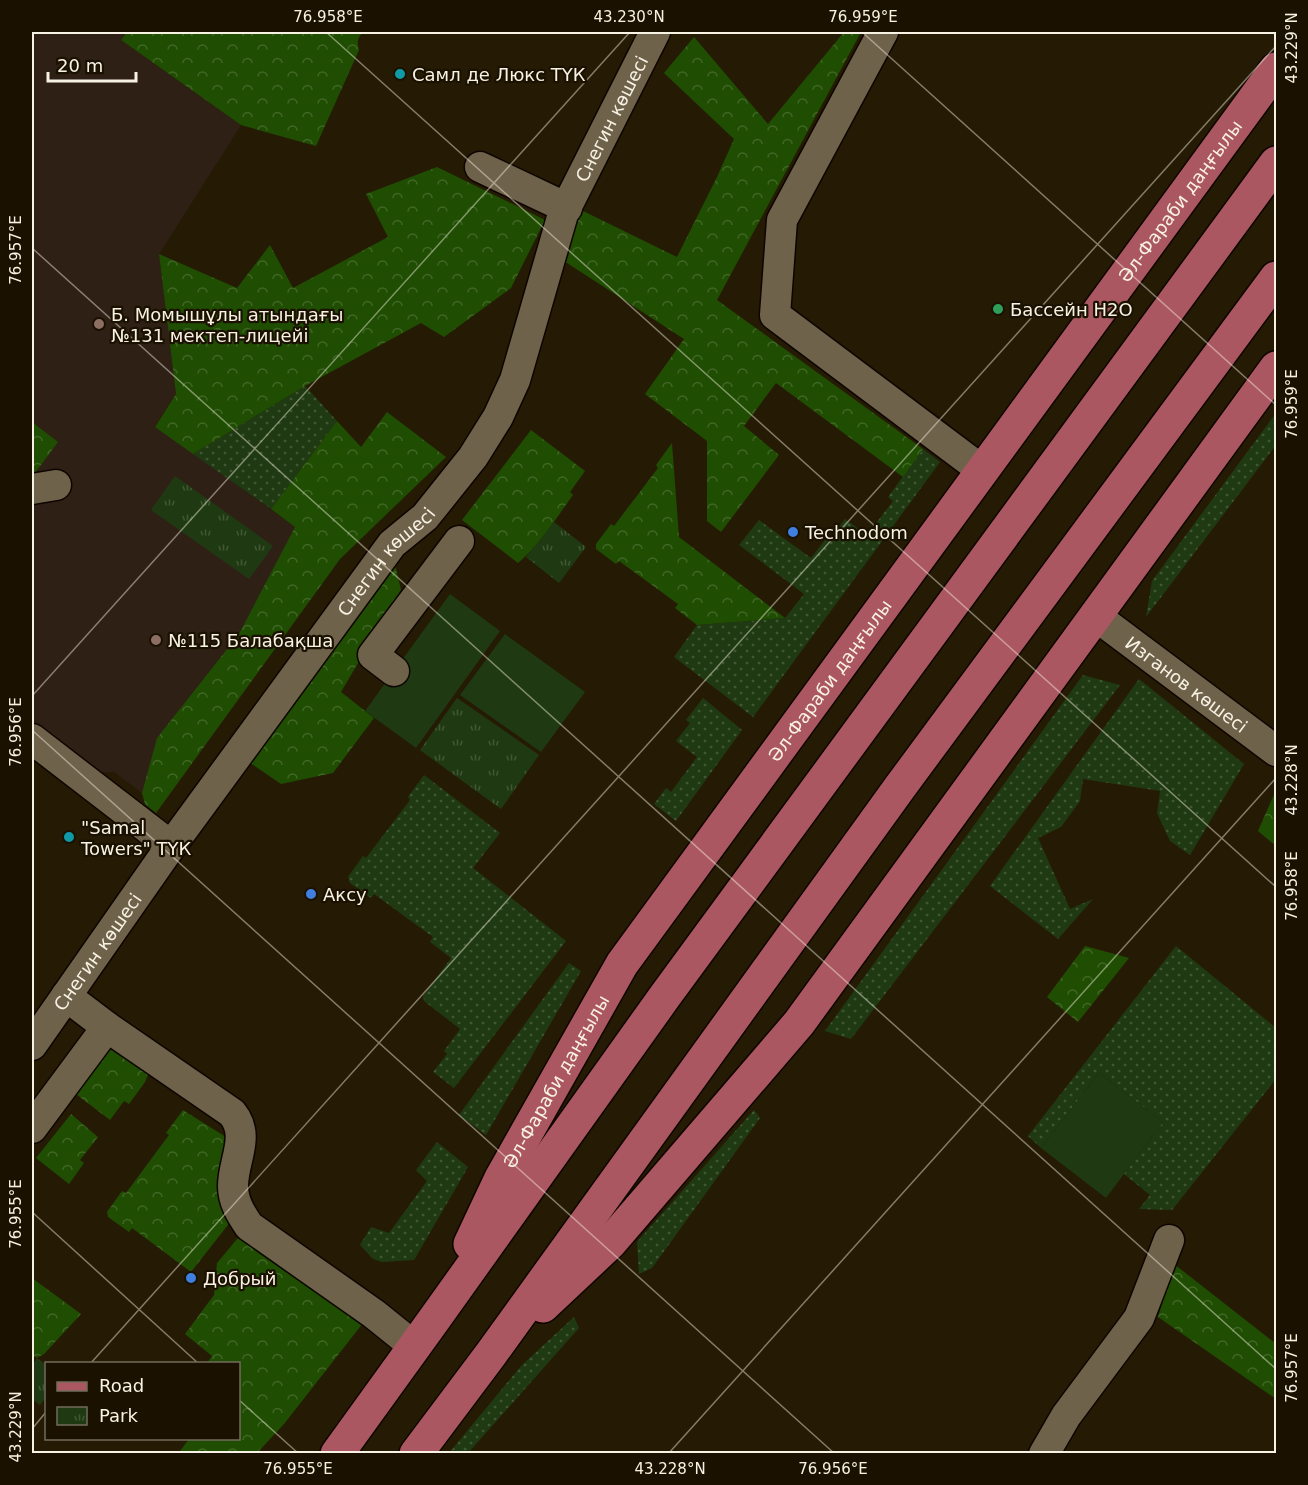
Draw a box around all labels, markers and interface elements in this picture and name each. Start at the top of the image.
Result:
text: 76.958°E [293,8,363,26]
text: 43.230°N [593,8,665,26]
text: 76.959°E [828,8,898,26]
text: 43.229°N [1283,12,1301,84]
scale bar [48,45,136,83]
street label: Снегин көшесі [571,52,652,185]
text: 20 m [57,55,103,76]
place label: Самл де Люкс ТҮК [412,64,586,85]
marker: Самл де Люкс ТҮК [393,67,407,81]
street label: Әл-Фараби даңғылы [1113,116,1246,286]
text: 76.957°E [7,215,25,285]
place label: Бассейн H2O [1010,299,1133,320]
marker: Бассейн H2O [991,302,1005,316]
place label: Б. Момышұлы атындағы №131 мектеп-лицейі [111,304,344,346]
marker: Б. Момышұлы атындағы №131 мектеп-лицейі [92,317,106,331]
text: 76.959°E [1283,369,1301,439]
street label: Снегин көшесі [333,503,439,620]
place label: Technodom [804,522,908,543]
marker: Technodom [786,525,800,539]
street label: Әл-Фараби даңғылы [763,595,895,766]
place label: №115 Балабақша [168,630,333,651]
street label: Изганов көшесі [1122,632,1252,737]
marker: №115 Балабақша [149,633,163,647]
text: 76.956°E [7,697,25,767]
text: 43.228°N [1283,744,1301,816]
place label: "Samal Towers" ТҮК [80,817,192,859]
marker: "Samal Towers" ТҮК [62,830,76,844]
text: 76.958°E [1283,851,1301,921]
place label: Аксу [323,884,367,905]
marker: Аксу [304,887,318,901]
street label: Снегин көшесі [49,889,146,1014]
street label: Әл-Фараби даңғылы [498,991,613,1172]
text: 76.955°E [7,1179,25,1249]
place label: Добрый [203,1268,277,1289]
marker: Добрый [184,1271,198,1285]
text: 76.957°E [1283,1333,1301,1403]
legend [45,1362,240,1440]
text: Road [99,1375,144,1396]
text: 43.229°N [7,1391,25,1463]
text: Park [99,1405,138,1426]
text: 76.955°E [263,1460,333,1478]
text: 43.228°N [634,1460,706,1478]
text: 76.956°E [798,1460,868,1478]

